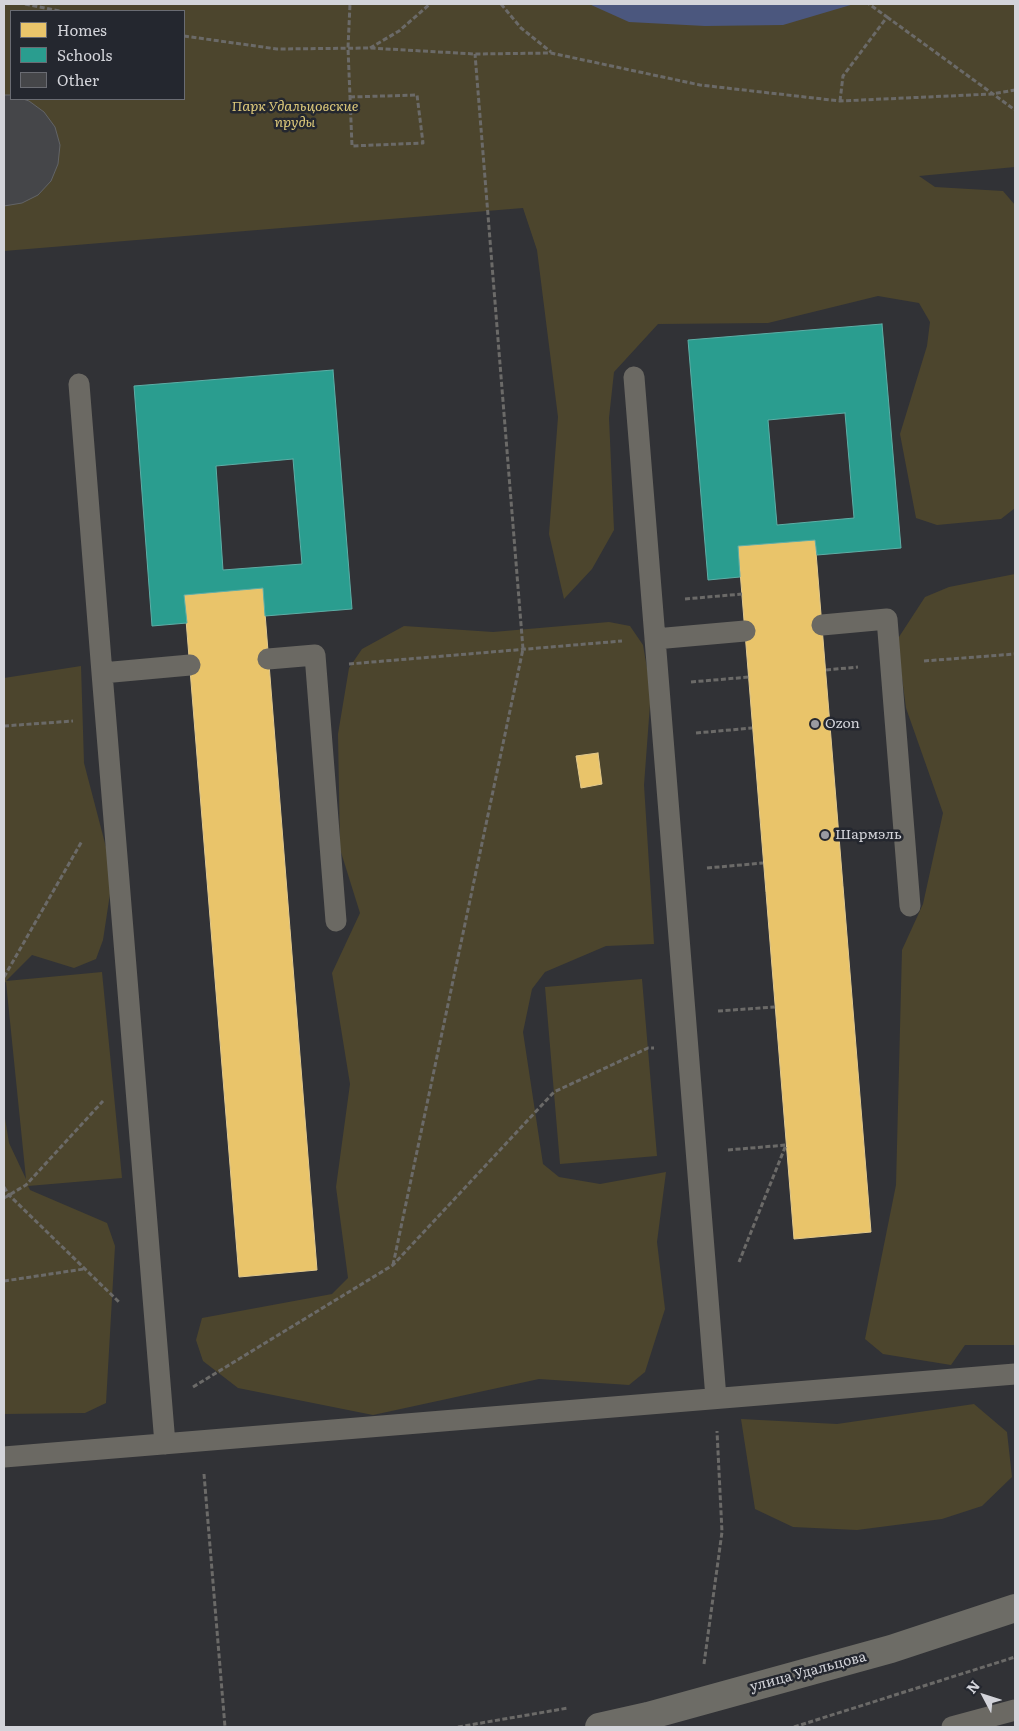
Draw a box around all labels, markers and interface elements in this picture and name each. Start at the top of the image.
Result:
legend [10,10,185,100]
text: Homes [57,18,107,41]
text: Schools [57,43,112,66]
text: Other [57,68,99,91]
park label: Парк Удальцовские пруды [232,99,358,132]
place label: Ozon [825,716,860,732]
marker: Ozon [809,718,821,730]
place label: Шармэль [835,827,902,843]
marker: Шармэль [819,829,831,841]
street label: улица Удальцова [748,1648,868,1696]
north arrow [959,1671,1009,1721]
text: N [961,1675,984,1697]

